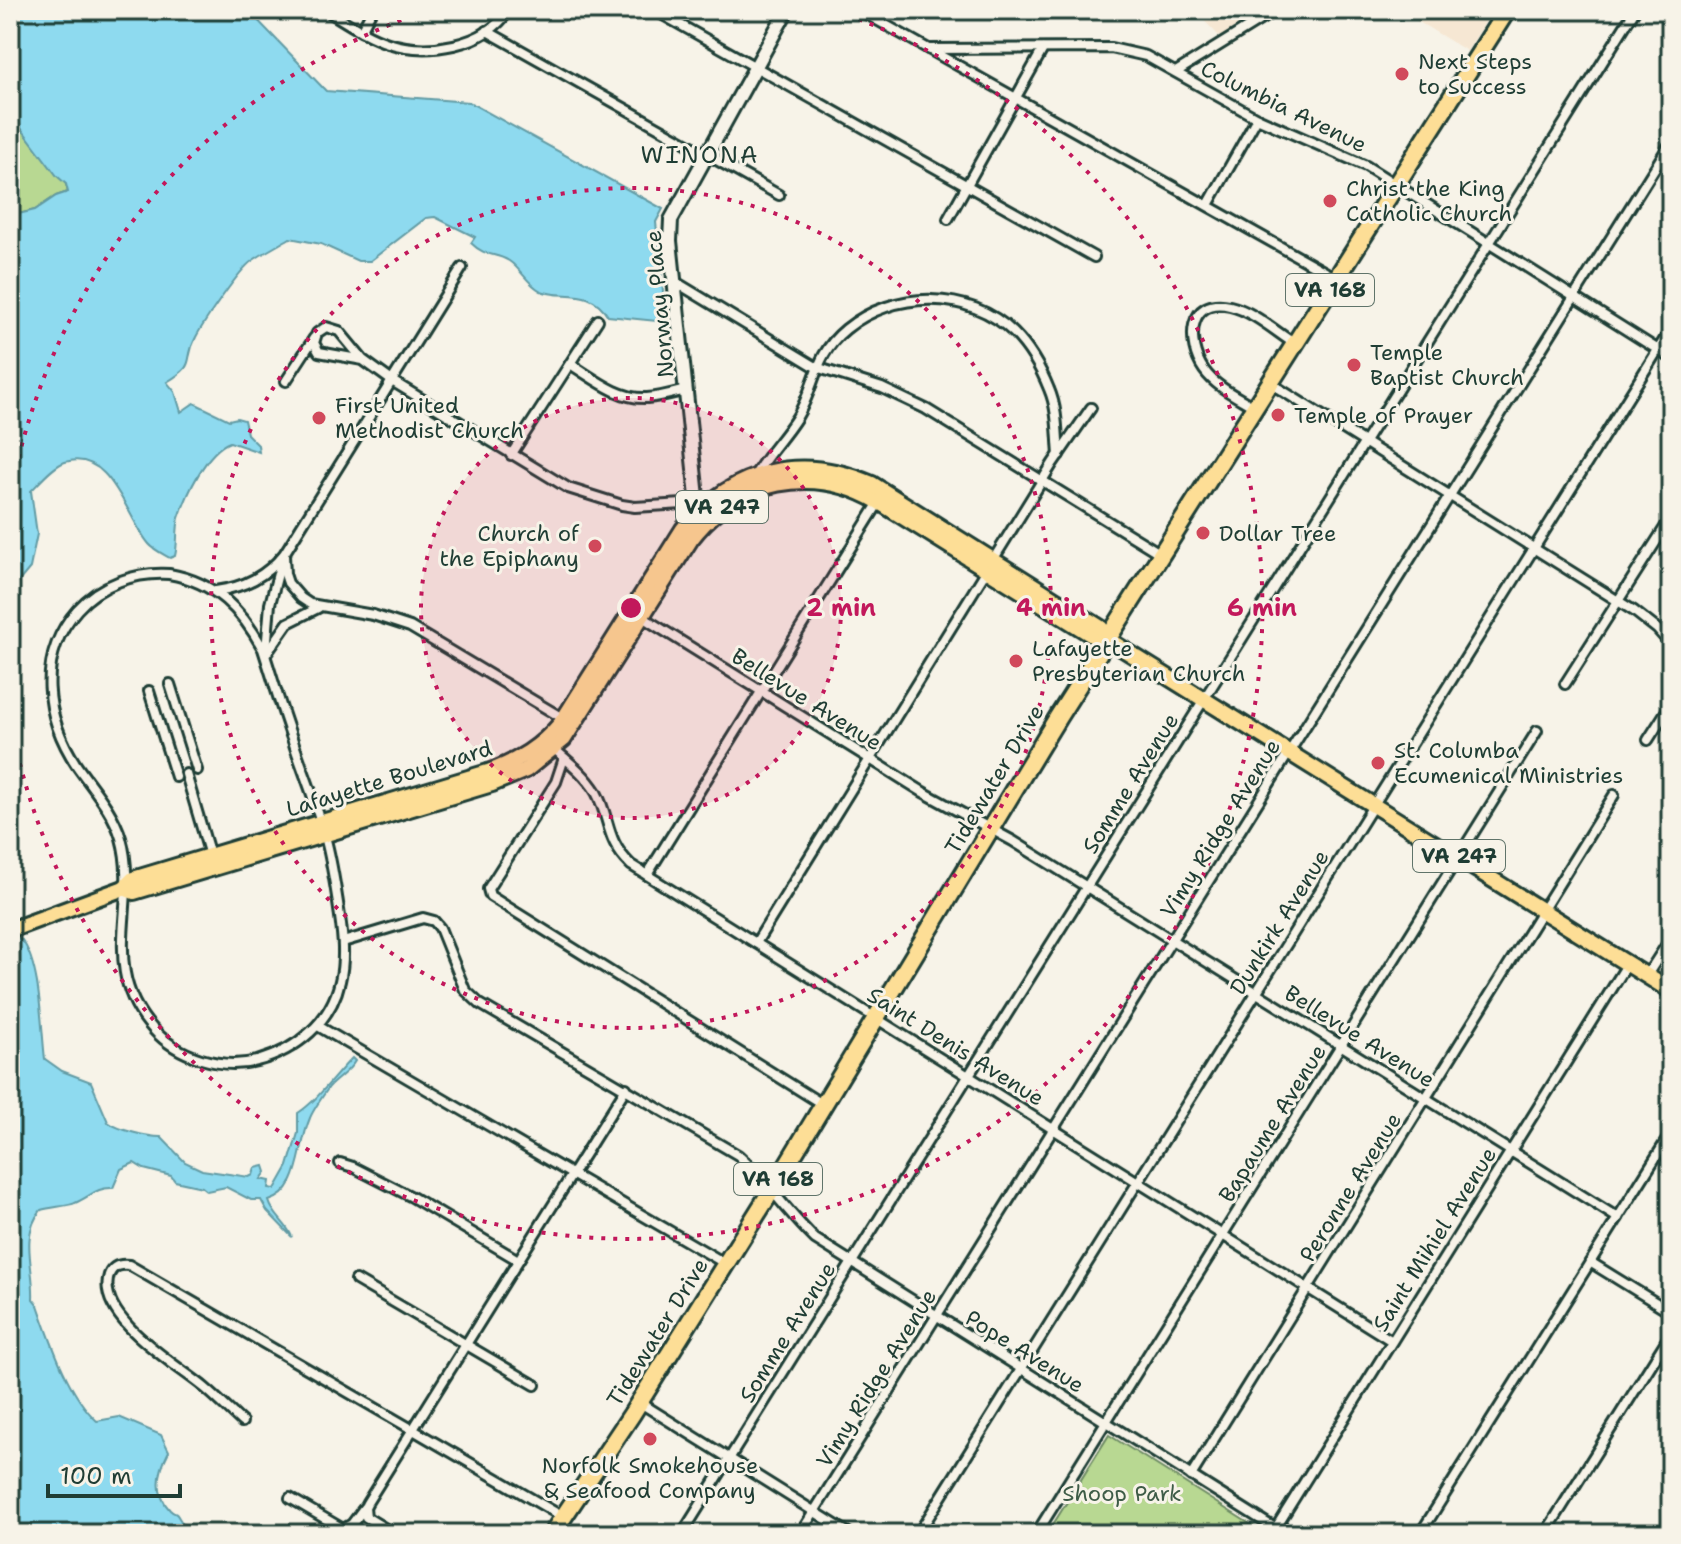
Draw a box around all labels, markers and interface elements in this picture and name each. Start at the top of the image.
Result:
place label: Next Steps to Success [1418,47,1532,101]
street label: Columbia Avenue [1196,54,1372,159]
marker: Next Steps to Success [1393,65,1411,83]
district label: WINONA [641,139,759,171]
place label: Christ the King Catholic Church [1346,174,1512,228]
marker: Christ the King Catholic Church [1321,192,1339,210]
street label: Norway Place [639,229,680,379]
road number: VA 168 [1286,274,1374,306]
place label: Temple Baptist Church [1370,338,1524,392]
marker: Temple Baptist Church [1345,356,1363,374]
place label: First United Methodist Church [335,391,524,445]
place label: Temple of Prayer [1294,401,1473,430]
marker: Temple of Prayer [1269,406,1287,424]
marker: First United Methodist Church [310,409,328,427]
road number: VA 247 [676,491,768,523]
place label: Church of the Epiphany [440,519,580,573]
place label: Dollar Tree [1219,519,1336,548]
marker: Dollar Tree [1194,524,1212,542]
marker: Church of the Epiphany [586,537,604,555]
text: 2 min [806,592,876,624]
text: 4 min [1016,592,1086,624]
text: 6 min [1227,592,1297,624]
centre of rings [617,594,645,622]
place label: Lafayette Presbyterian Church [1032,634,1245,688]
street label: Bellevue Avenue [726,642,887,757]
marker: Lafayette Presbyterian Church [1007,652,1025,670]
street label: Tidewater Drive [938,699,1051,860]
street label: Somme Avenue [1076,708,1185,859]
street label: Lafayette Boulevard [283,733,496,824]
street label: Vimy Ridge Avenue [1154,733,1287,923]
place label: St. Columba Ecumenical Ministries [1394,736,1623,790]
marker: St. Columba Ecumenical Ministries [1369,754,1387,772]
road number: VA 247 [1413,840,1505,872]
street label: Dunkirk Avenue [1223,844,1336,1000]
street label: Bellevue Avenue [1279,979,1440,1094]
street label: Saint Denis Avenue [862,980,1050,1113]
street label: Bapaume Avenue [1212,1039,1333,1208]
street label: Peronne Avenue [1293,1107,1408,1267]
street label: Saint Mihiel Avenue [1366,1142,1503,1337]
road number: VA 168 [734,1163,822,1195]
street label: Tidewater Drive [600,1252,715,1412]
street label: Somme Avenue [733,1257,842,1408]
street label: Vimy Ridge Avenue [810,1283,943,1473]
street label: Pope Avenue [960,1303,1090,1400]
marker: Norfolk Smokehouse & Seafood Company [641,1430,659,1448]
scale bar [48,1448,180,1498]
place label: Norfolk Smokehouse & Seafood Company [542,1451,758,1505]
text: 100 m [60,1460,132,1492]
park label: Shoop Park [1062,1479,1182,1508]

